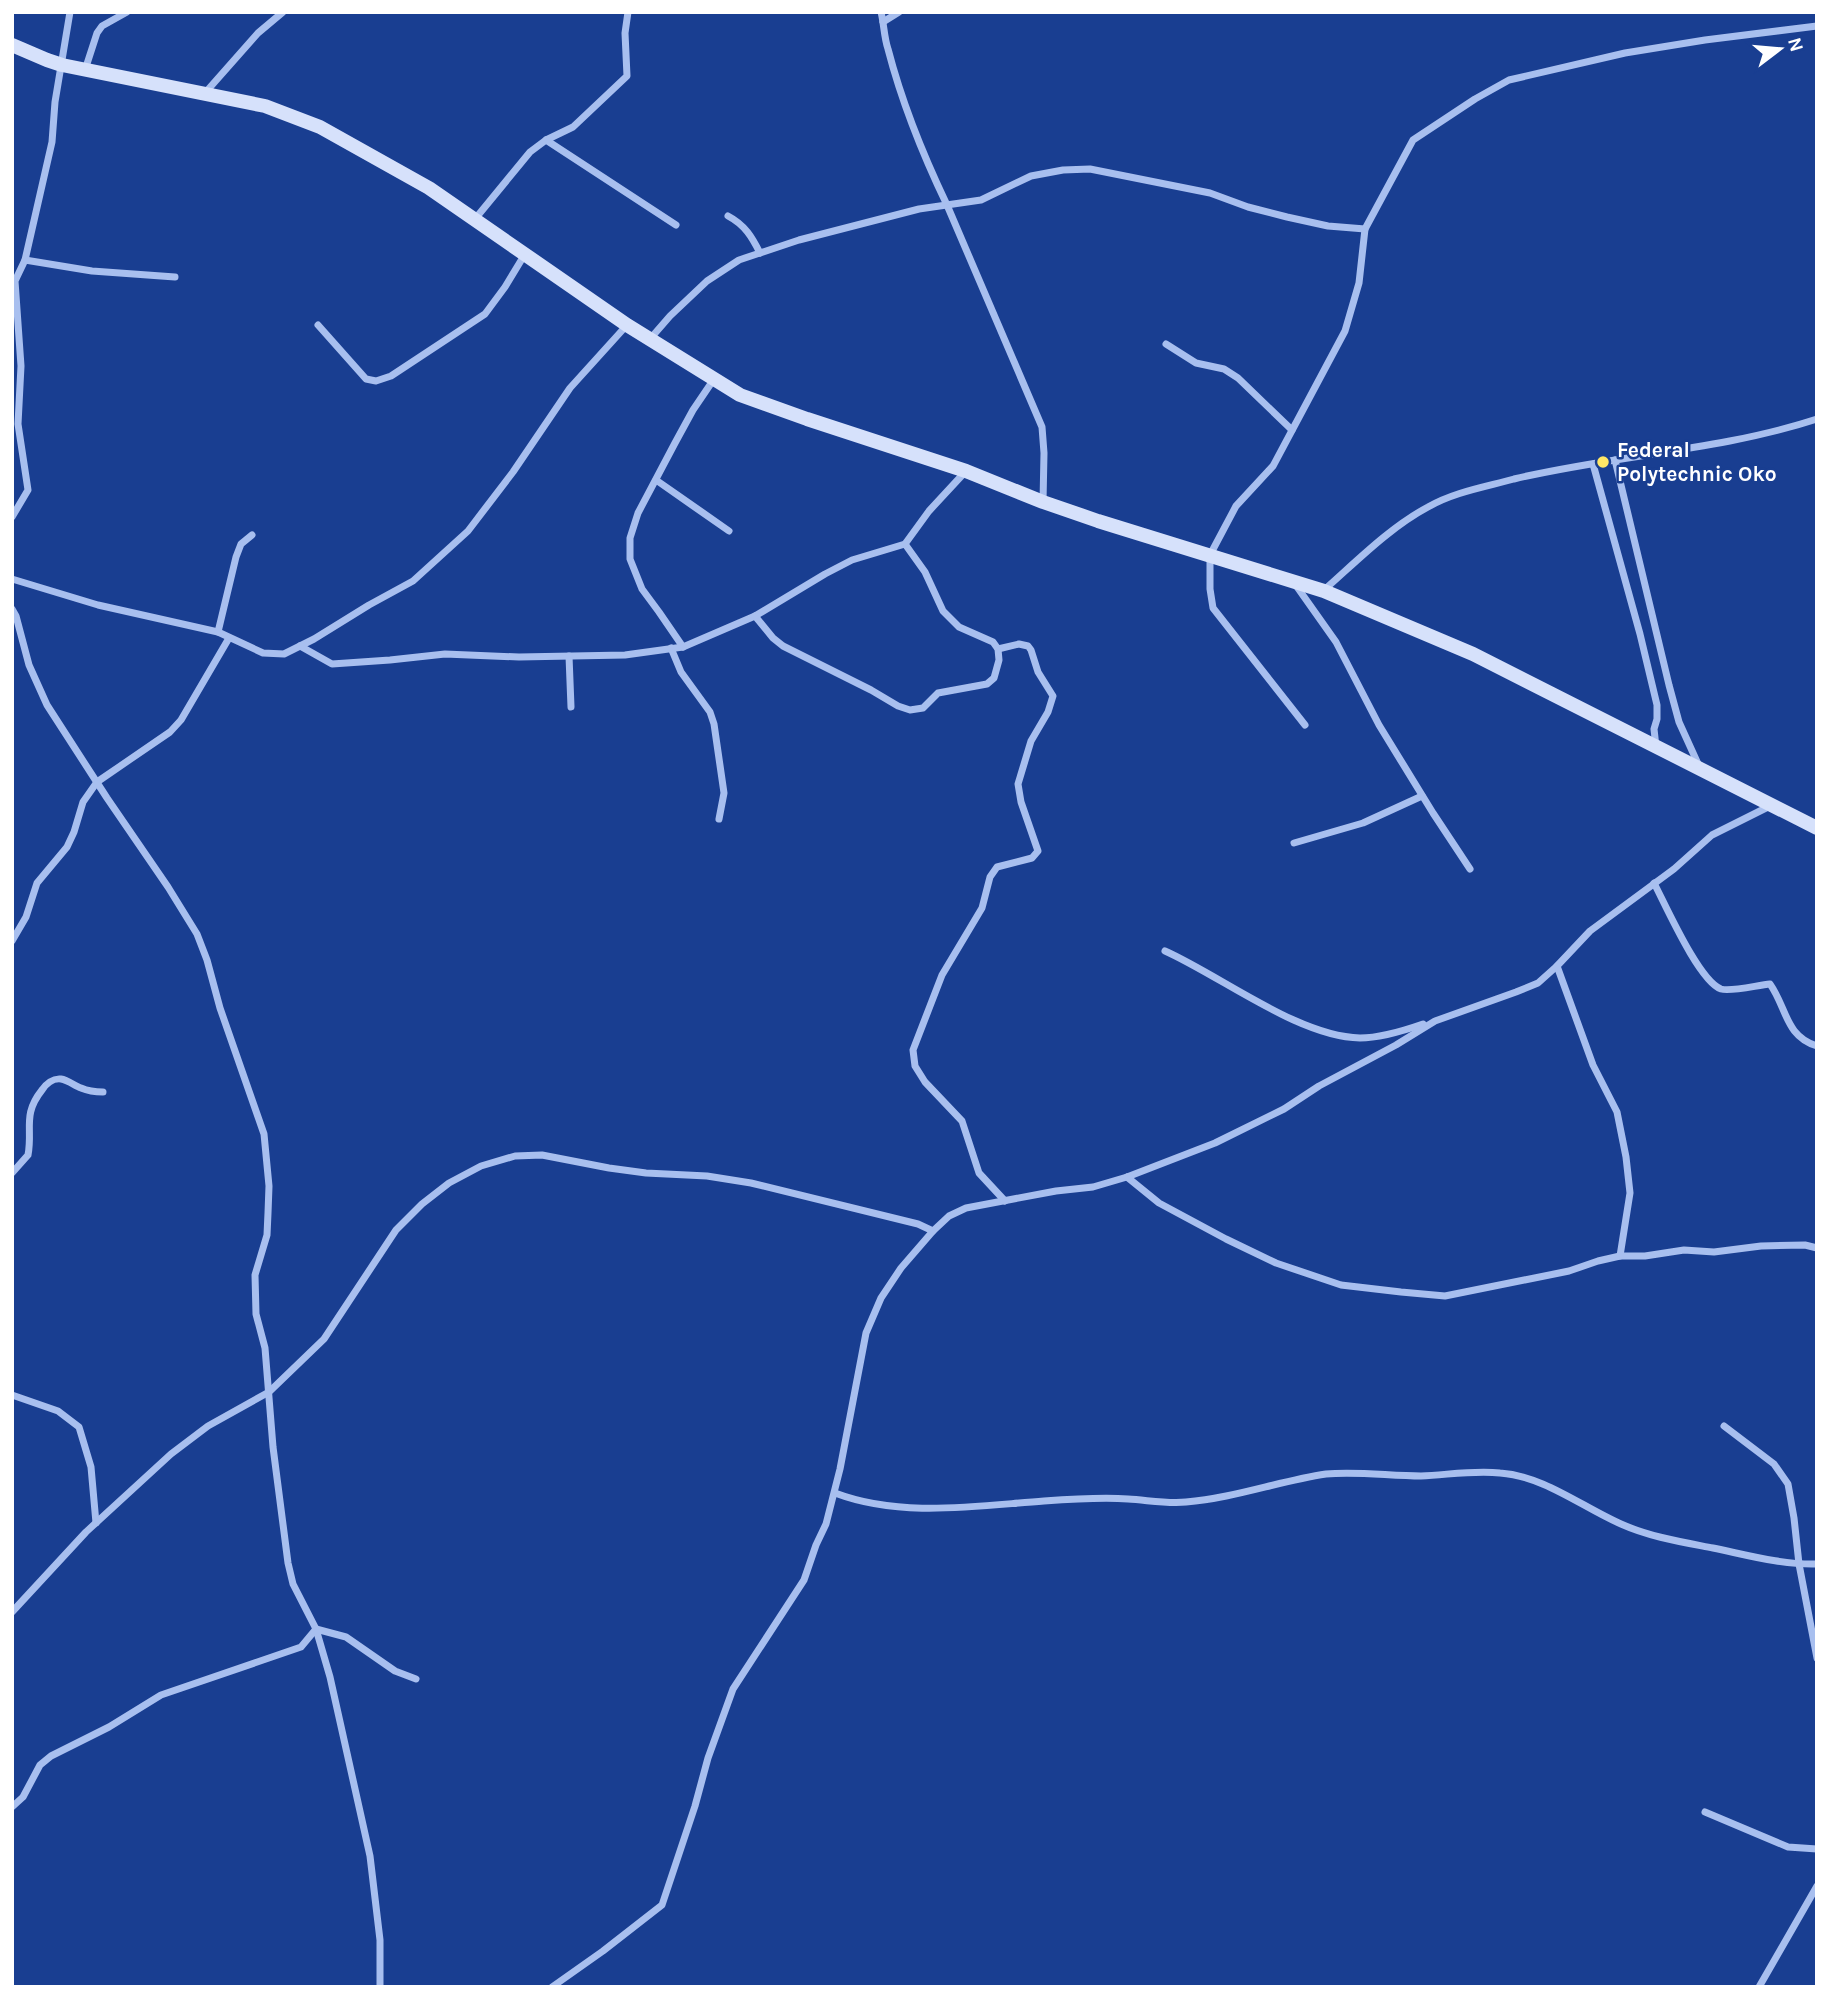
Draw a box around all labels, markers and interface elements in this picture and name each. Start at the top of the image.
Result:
north arrow [1745,14,1815,84]
text: N [1783,35,1808,54]
place label: Federal Polytechnic Oko [1617,438,1777,486]
marker: Federal Polytechnic Oko [1595,454,1611,470]

